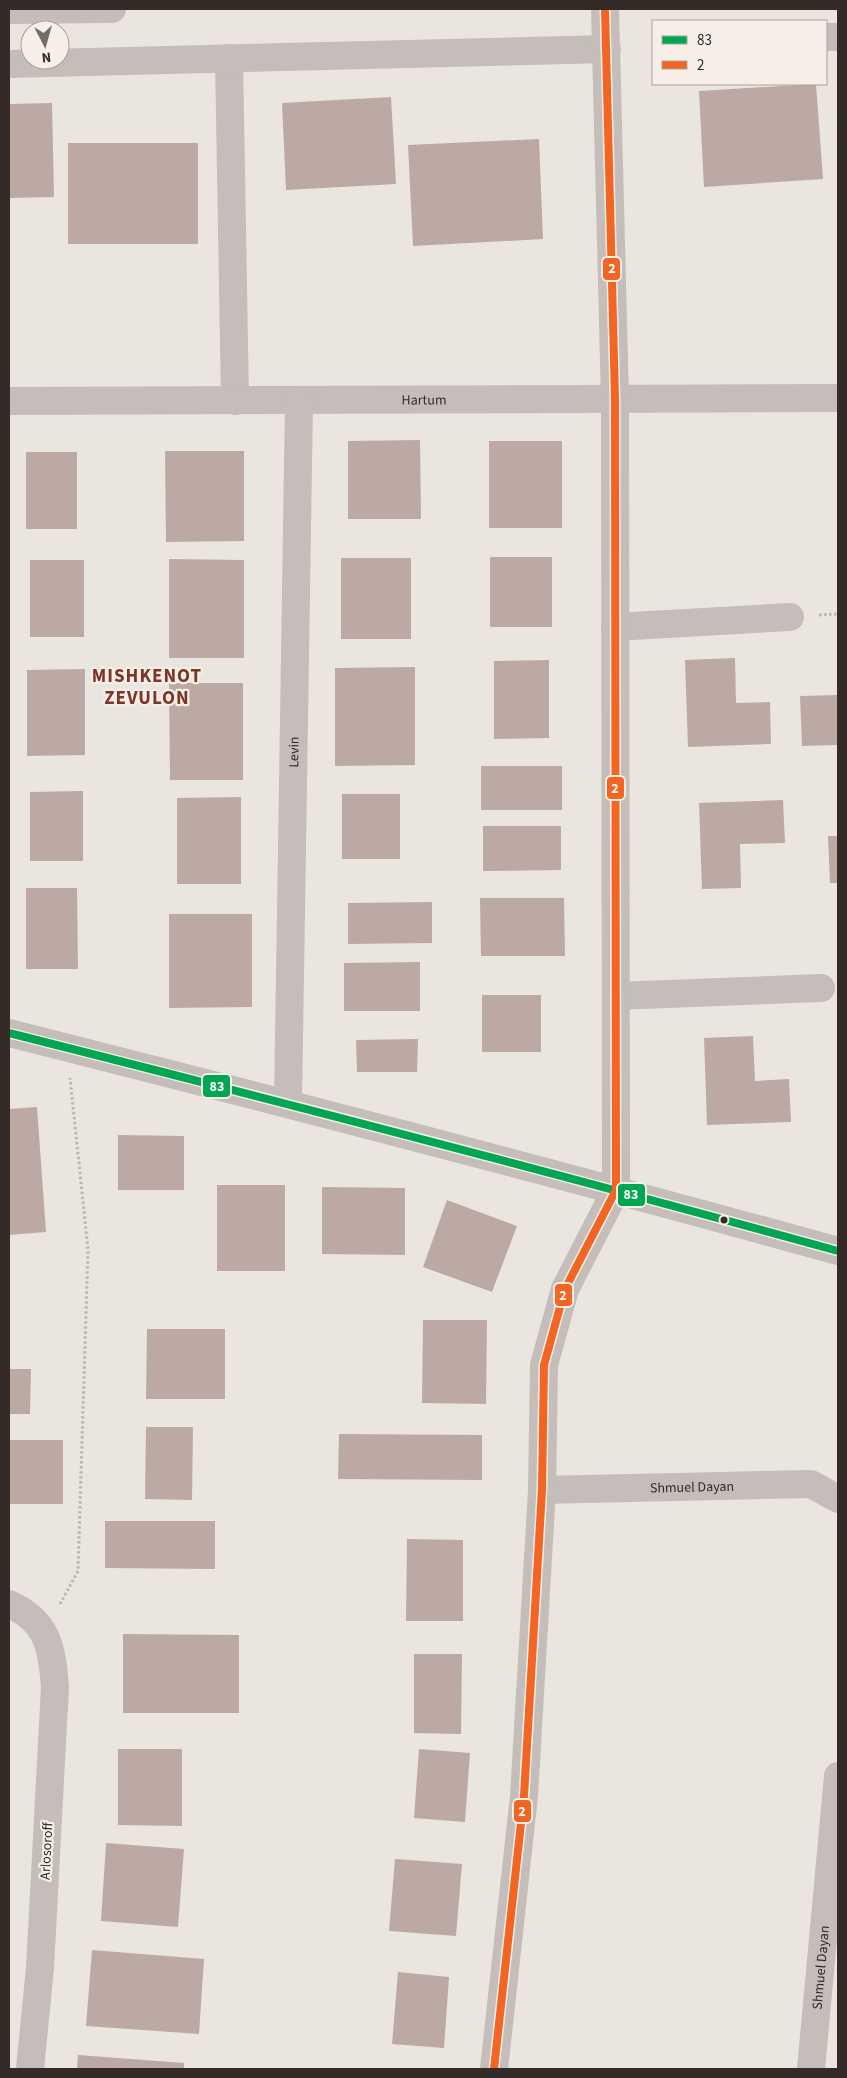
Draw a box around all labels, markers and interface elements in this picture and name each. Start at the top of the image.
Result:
north arrow [20,20,70,70]
legend [652,20,827,85]
text: 83 [697,30,712,51]
text: N [41,47,52,67]
text: 2 [697,55,704,76]
line badge: 2 [602,257,621,281]
text: 2 [608,259,616,279]
street label: Hartum [401,390,447,411]
district label: MISHKENOT ZEVULON [92,663,202,712]
street label: Levin [284,736,305,768]
line badge: 2 [606,776,625,800]
text: 2 [611,779,619,799]
line badge: 83 [202,1074,231,1098]
text: 83 [210,1077,224,1097]
line badge: 83 [617,1183,646,1207]
text: 83 [624,1185,638,1205]
unlabelled marker [719,1215,729,1225]
line badge: 2 [554,1283,573,1307]
text: 2 [559,1286,567,1306]
street label: Shmuel Dayan [650,1477,734,1499]
line badge: 2 [513,1799,532,1823]
text: 2 [518,1802,526,1822]
street label: Arlosoroff [36,1821,59,1880]
street label: Shmuel Dayan [808,1925,835,2010]

